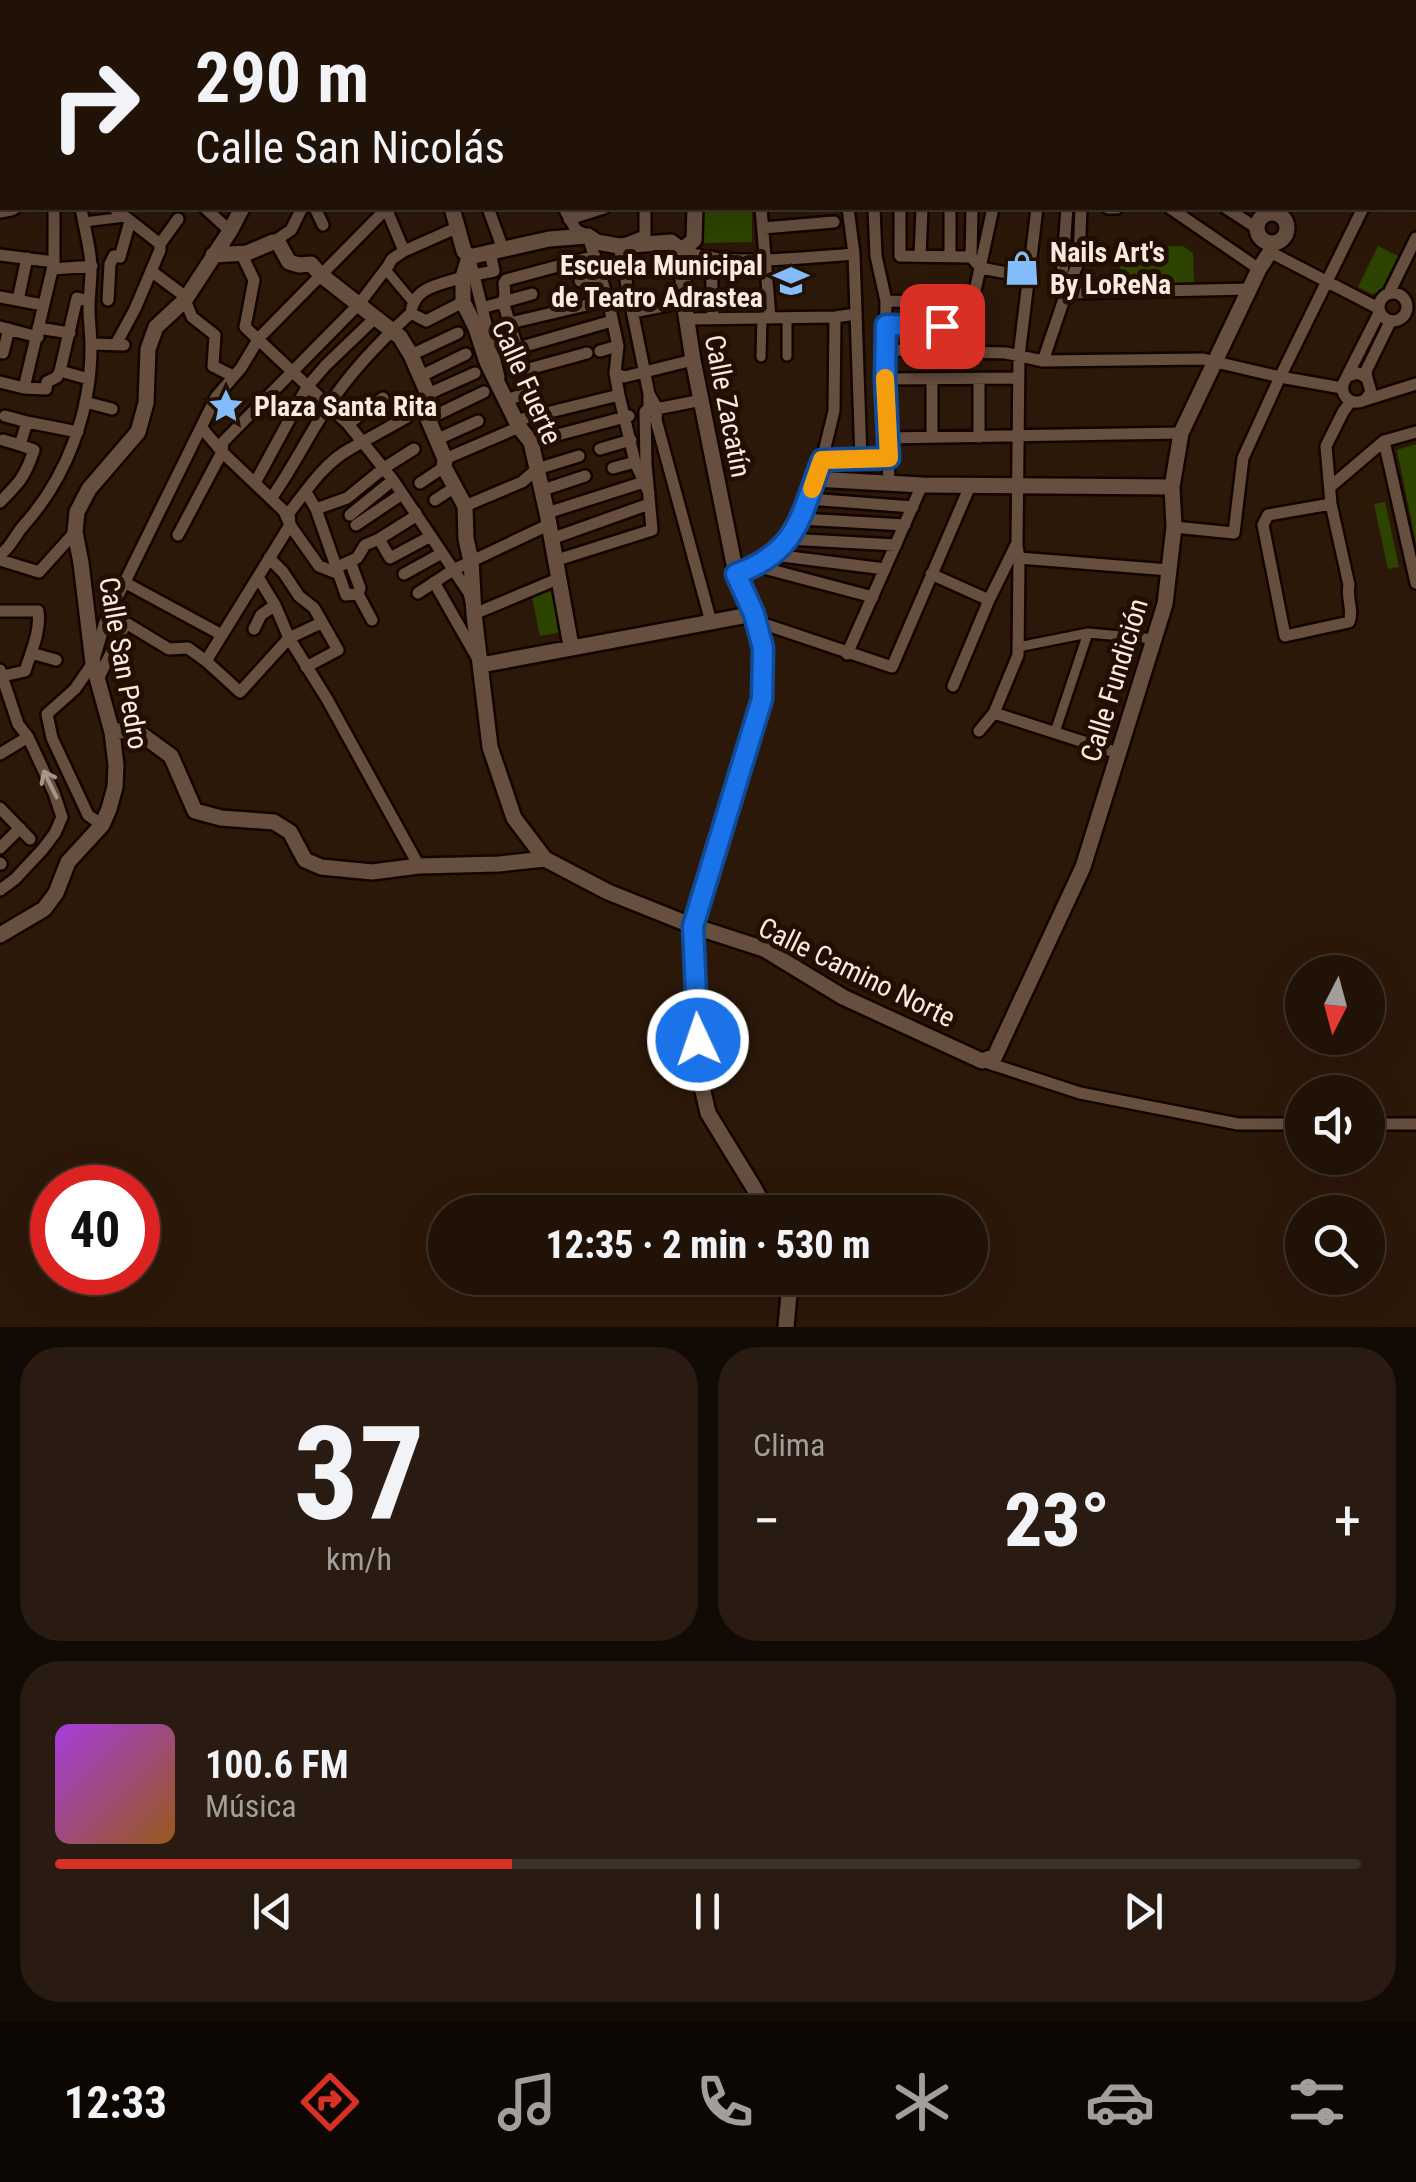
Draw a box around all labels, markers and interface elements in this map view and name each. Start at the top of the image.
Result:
text: 290 m [195,37,369,119]
icon: right [30,40,160,170]
text: Calle San Nicolás [195,121,505,174]
place label: Nails Art's By LoReNa [1050,236,1171,301]
place label: Escuela Municipal de Teatro Adrastea [551,249,763,314]
shop icon: Nails Art's By LoReNa [1003,249,1041,287]
school or university icon: Escuela Municipal de Teatro Adrastea [772,262,810,300]
pin [900,284,985,369]
icon: arrive [915,299,970,354]
street label: Calle Fuerte [485,315,568,449]
street label: Calle Zacatín [698,332,757,480]
place icon: Plaza Santa Rita [207,387,245,425]
place label: Plaza Santa Rita [254,390,437,423]
street label: Calle San Pedro [92,574,155,752]
street label: Calle Fundición [1074,594,1155,766]
one-way arrow [39,770,58,800]
street label: Calle Camino Norte [753,911,960,1034]
north arrow [1285,955,1385,1055]
map controls [1285,955,1385,1295]
position arrow [646,988,750,1092]
button: sound [1285,1075,1385,1175]
speed limit sign: 40 [30,1165,160,1295]
button: search [1285,1195,1385,1295]
text: 12:35 · 2 min · 530 m [546,1223,870,1267]
text: 37 [293,1398,425,1551]
text: Clima [753,1426,825,1464]
text: 23° [1004,1476,1110,1564]
text: − [753,1489,781,1553]
text: + [1334,1489,1361,1553]
text: km/h [326,1540,392,1578]
text: 100.6 FM [205,1743,349,1787]
text: Música [205,1787,297,1825]
icon: previous [245,1884,300,1939]
icon: pause [680,1884,735,1939]
icon: next [1116,1884,1171,1939]
icon: directions [295,2067,365,2137]
icon: music [492,2067,562,2137]
icon: phone [690,2067,760,2137]
icon: climate [887,2067,957,2137]
icon: car [1085,2067,1155,2137]
icon: filters [1282,2067,1352,2137]
text: 12:33 [64,2076,167,2129]

